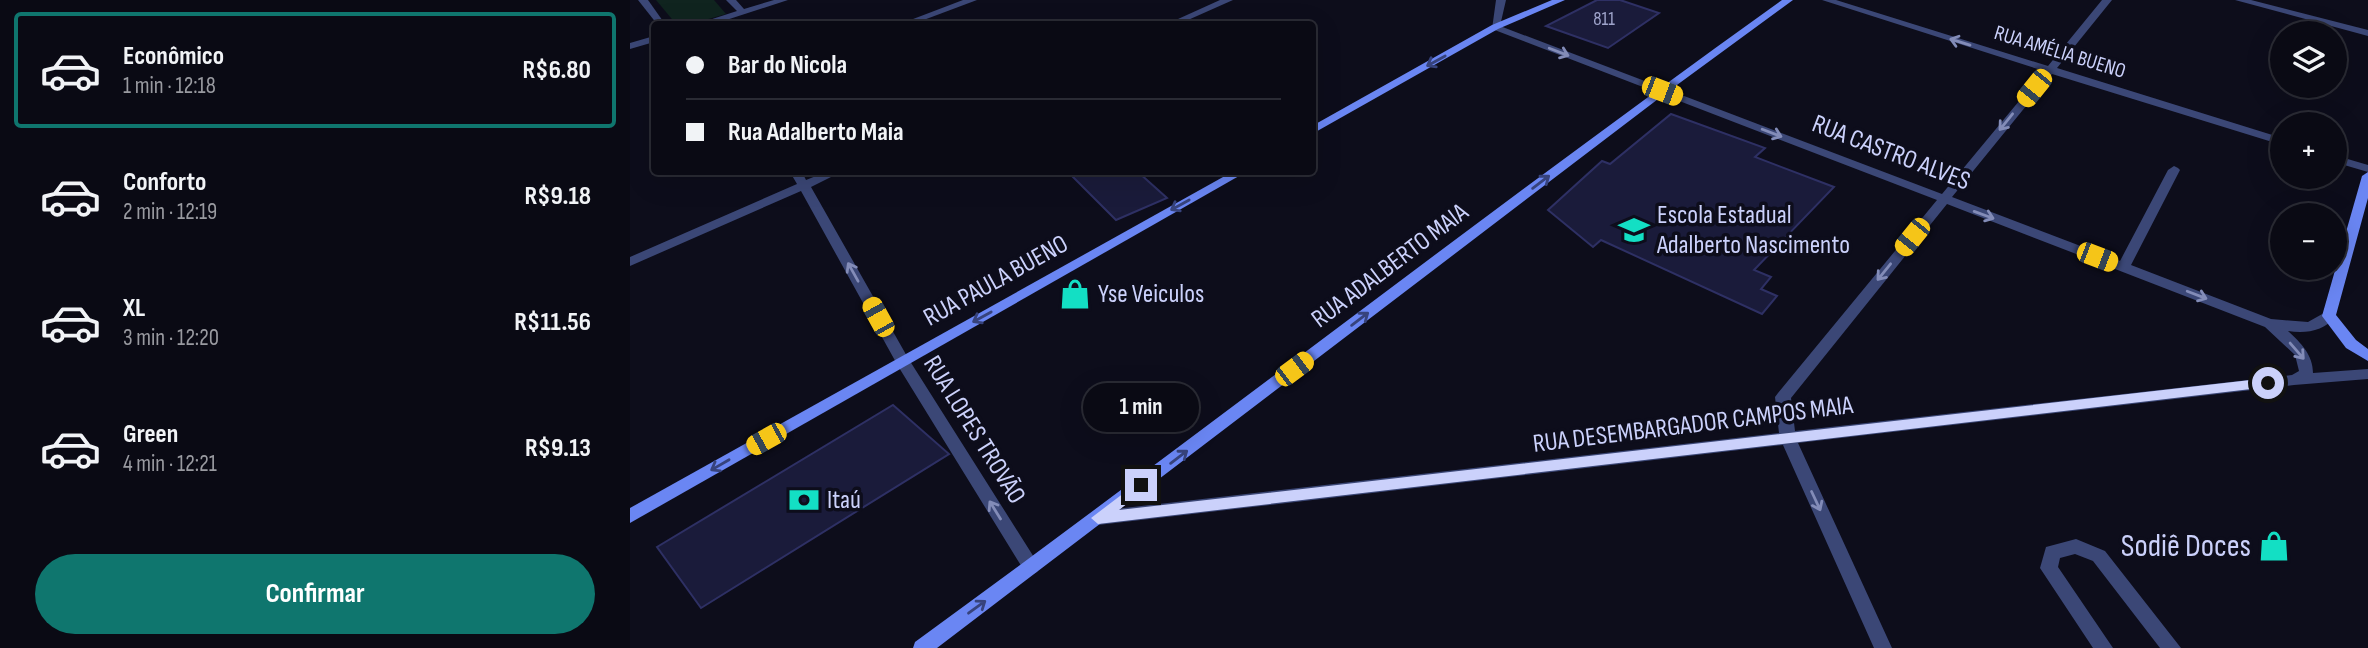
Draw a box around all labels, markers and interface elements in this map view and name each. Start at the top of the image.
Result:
house number: 811 [1593,8,1615,31]
street label: RUA AMÉLIA BUENO [1991,20,2129,84]
map controls [2270,21,2347,280]
button: layers [2270,21,2347,98]
one-way arrow [1950,34,1972,47]
icon: car [39,39,102,102]
text: Econômico [123,41,224,72]
one-way arrow [1548,46,1570,59]
text: Bar do Nicola [728,50,847,81]
text: R$6.80 [523,55,591,86]
one-way arrow [1426,55,1447,68]
car [2013,65,2056,111]
text: 1 min · 12:18 [123,72,216,100]
car [1639,74,1686,108]
street label: RUA CASTRO ALVES [1808,109,1974,197]
one-way arrow [1998,112,2014,130]
button: + [2270,112,2347,189]
text: Rua Adalberto Maia [728,117,904,148]
one-way arrow [1760,128,1782,141]
icon: car [39,165,102,228]
text: Conforto [123,167,206,198]
one-way arrow [1532,175,1551,190]
text: R$9.18 [524,181,591,212]
street label: RUA ADALBERTO MAIA [1306,197,1475,335]
text: 2 min · 12:19 [123,198,217,226]
one-way arrow [1171,198,1191,212]
place label: Escola Estadual Adalberto Nascimento [1656,200,1850,261]
button: − [2270,203,2347,280]
one-way arrow [1972,210,1994,222]
school or university icon: Escola Estadual Adalberto Nascimento [1617,213,1651,247]
car [1891,214,1934,260]
street label: RUA PAULA BUENO [918,229,1074,333]
car [2074,240,2121,274]
one-way arrow [1876,262,1892,280]
one-way arrow [846,263,860,283]
shop icon: Yse Veiculos [1058,277,1092,311]
place label: Yse Veiculos [1098,279,1204,310]
one-way arrow [2185,290,2207,303]
icon: car [39,291,102,354]
text: XL [123,293,145,324]
car [859,294,898,340]
text: R$11.56 [514,307,591,338]
one-way arrow [973,310,993,324]
one-way arrow [1350,312,1369,327]
text: 3 min · 12:20 [123,324,219,352]
one-way arrow [2289,341,2305,359]
car [1271,348,1318,390]
street label: RUA LOPES TROVÃO [916,350,1032,510]
route start [2252,367,2284,399]
callout: 1 min [1083,384,1199,433]
street label: RUA DESEMBARGADOR CAMPOS MAIA [1531,390,1856,460]
text: 1 min [1120,393,1162,421]
icon: car [39,417,102,480]
text: Green [123,419,178,450]
car [743,420,790,458]
text: R$9.13 [525,433,591,464]
one-way arrow [1169,449,1188,464]
text: 4 min · 12:21 [123,450,217,478]
one-way arrow [711,458,731,472]
route end [1125,469,1157,501]
bank icon: Itaú [787,483,821,517]
place label: Itaú [827,485,861,516]
one-way arrow [1810,490,1823,511]
one-way arrow [987,500,1001,520]
place label: Sodiê Doces [2121,527,2251,566]
shop icon: Sodiê Doces [2257,529,2291,563]
button: Confirmar [35,554,595,634]
one-way arrow [967,600,986,615]

